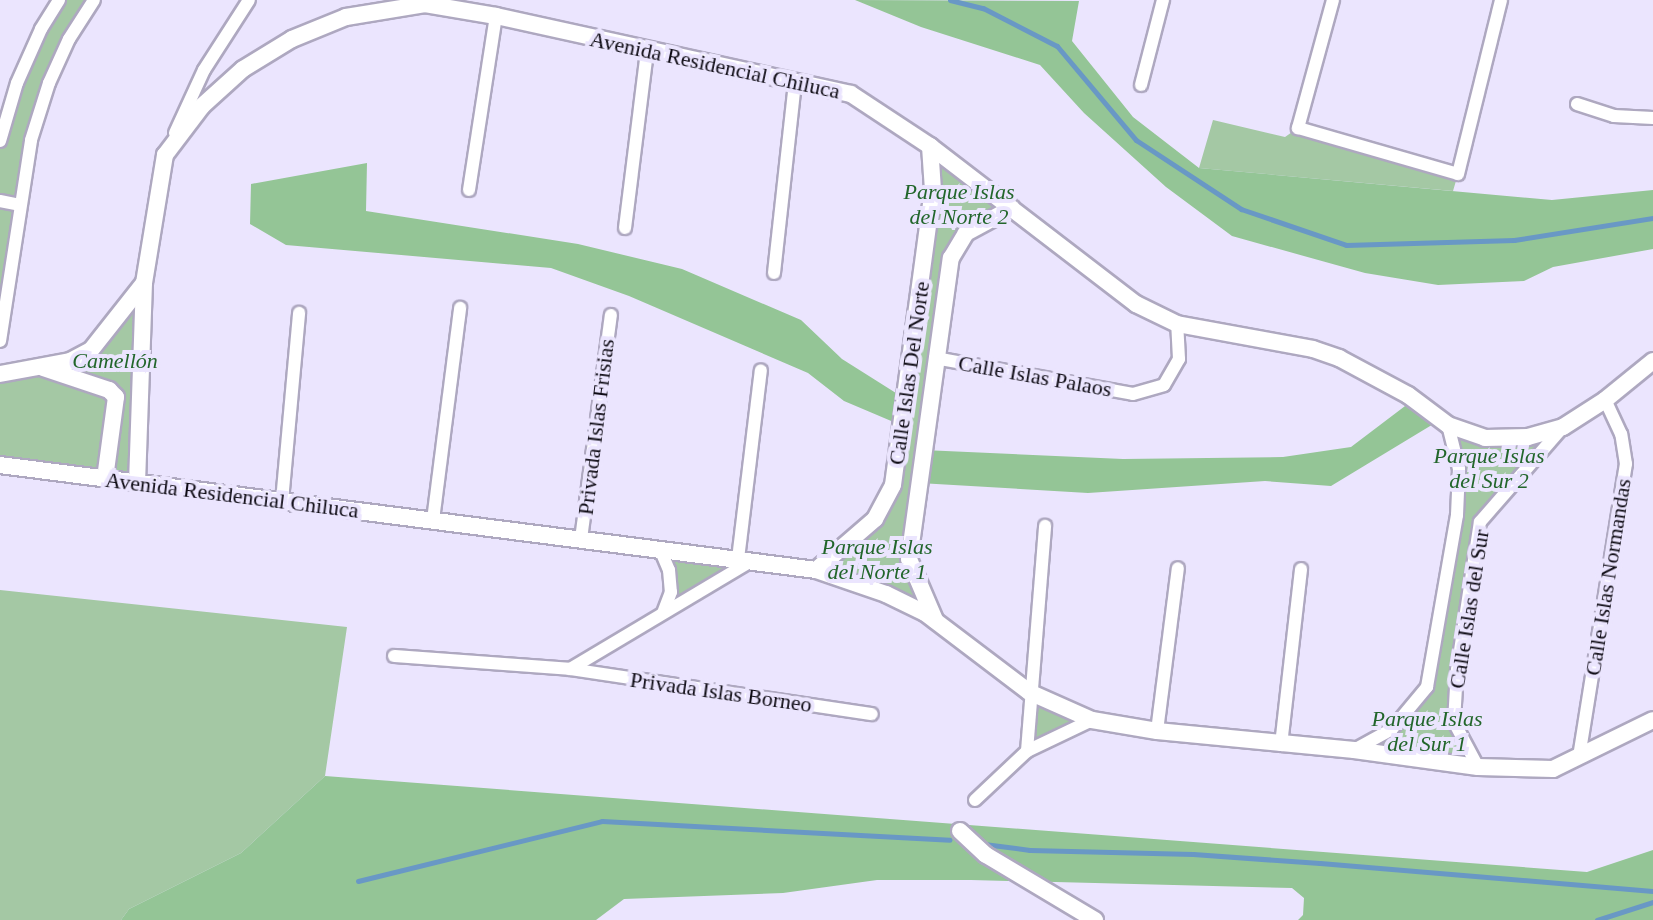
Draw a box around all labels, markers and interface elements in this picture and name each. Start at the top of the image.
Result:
street label: Avenida Residencial Chiluca [588,26,842,104]
park label: Parque Islas del Norte 2 [903,178,1015,230]
street label: Calle Islas Del Norte [883,280,935,466]
street label: Privada Islas Frisias [572,337,620,517]
park label: Camellón [72,348,158,374]
street label: Calle Islas Palaos [956,350,1114,402]
park label: Parque Islas del Sur 2 [1433,442,1545,494]
street label: Avenida Residencial Chiluca [104,466,360,524]
street label: Calle Islas Normandas [1579,477,1637,677]
street label: Calle Islas del Sur [1443,528,1495,690]
park label: Parque Islas del Norte 1 [821,533,933,584]
street label: Privada Islas Borneo [628,666,814,718]
park label: Parque Islas del Sur 1 [1371,705,1483,756]

